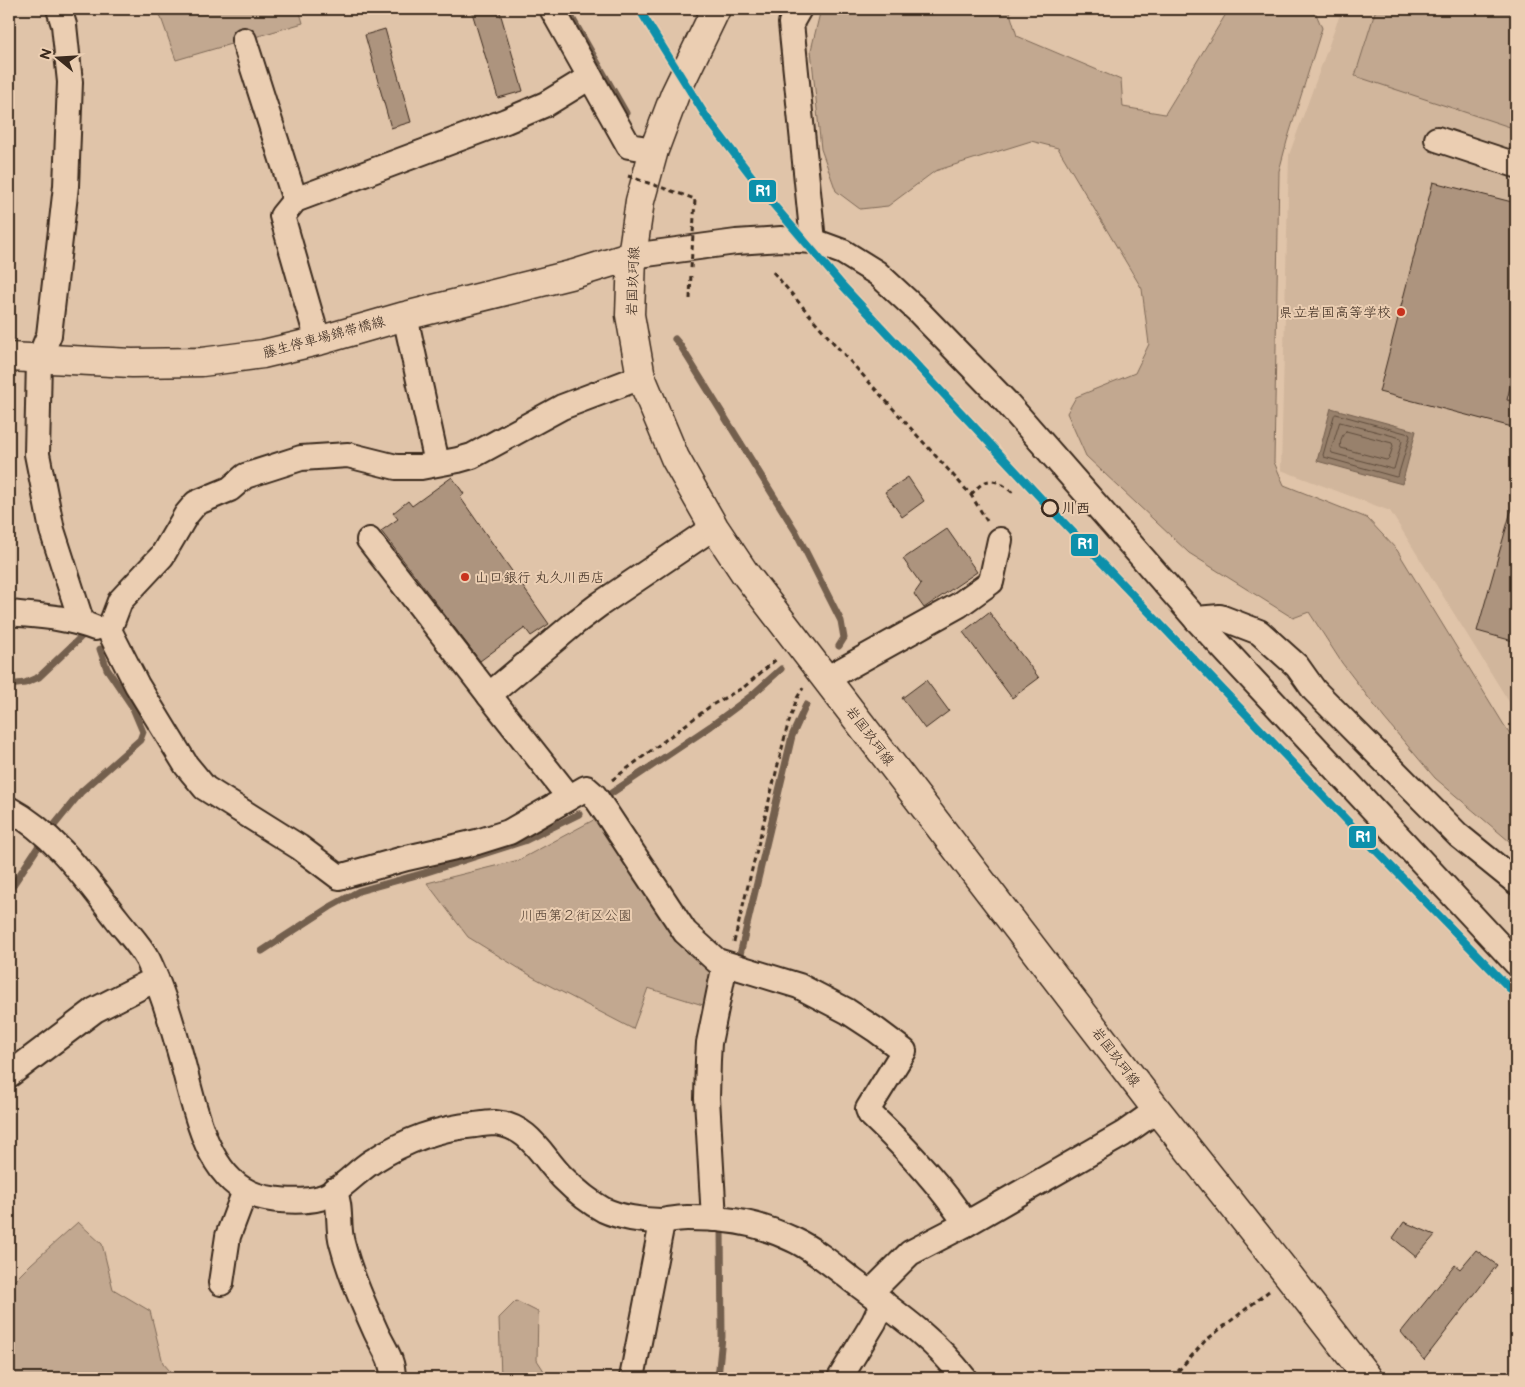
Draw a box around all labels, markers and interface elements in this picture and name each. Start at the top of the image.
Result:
north arrow [32,32,82,82]
text: N [36,47,56,62]
line badge: R1 [748,179,777,203]
text: R1 [755,183,771,200]
street label: 岩国玖珂線 [623,246,643,316]
place label: 県立岩国高等学校 [1279,304,1391,321]
marker: 県立岩国高等学校 [1395,306,1407,318]
street label: 藤生停車場錦帯橋線 [261,312,387,362]
marker: 川西 [1041,499,1059,517]
place label: 川西 [1062,500,1090,517]
line badge: R1 [1070,533,1099,557]
text: R1 [1077,536,1093,553]
place label: 山口銀行 丸久川西店 [475,569,605,586]
marker: 山口銀行 丸久川西店 [459,571,471,583]
street label: 岩国玖珂線 [842,703,898,769]
line badge: R1 [1348,825,1377,849]
text: R1 [1355,829,1371,846]
park label: 川西第２街区公園 [520,907,632,924]
street label: 岩国玖珂線 [1088,1024,1144,1090]

